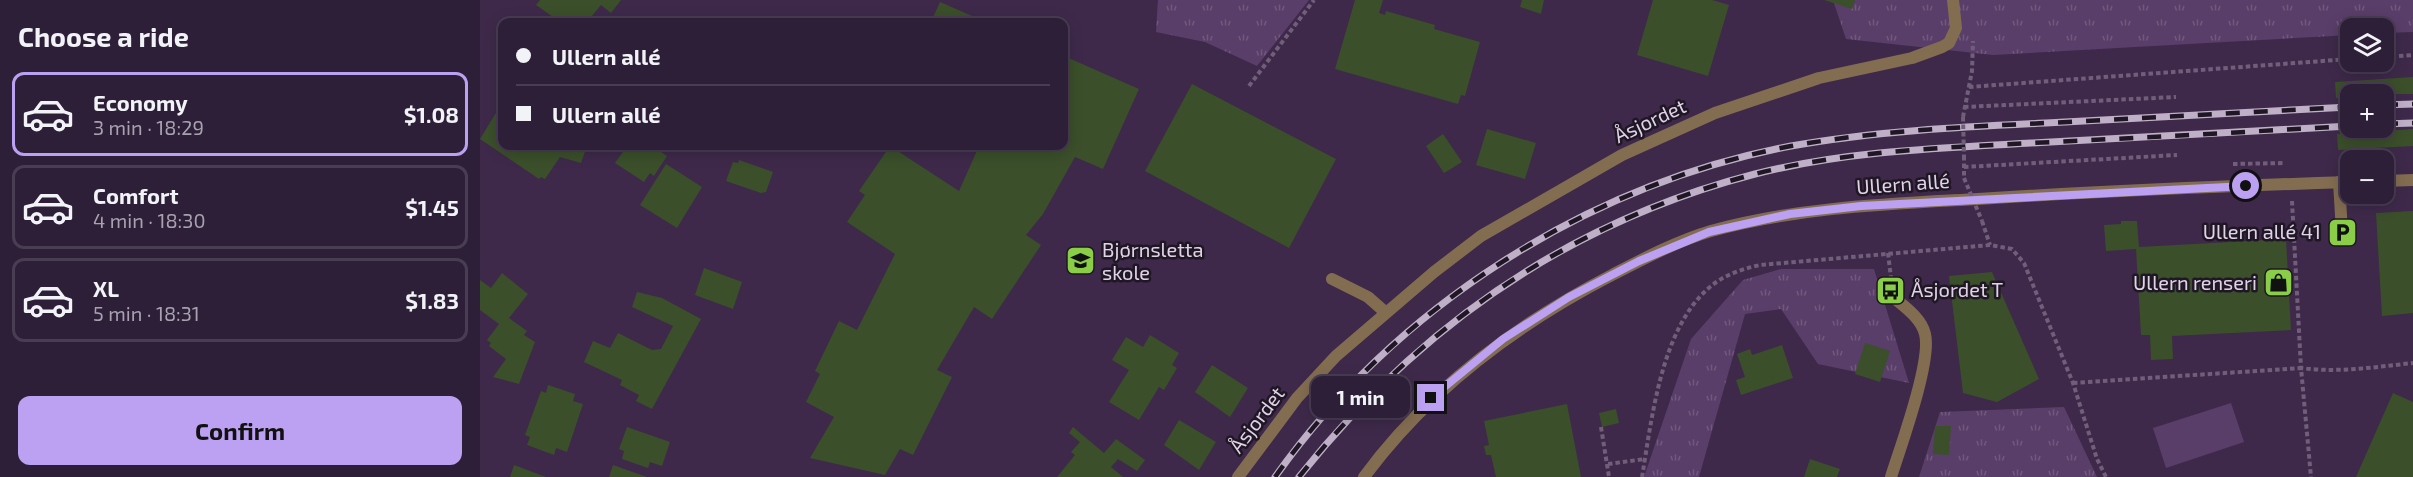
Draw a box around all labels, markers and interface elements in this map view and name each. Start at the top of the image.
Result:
map controls [2340,18,2394,204]
button: layers [2340,18,2394,72]
text: Choose a ride [18,20,189,52]
text: Ullern allé [552,43,661,69]
button: + [2340,84,2394,138]
icon: car [21,87,75,141]
text: Economy [93,89,188,115]
street label: Åsjordet [1610,93,1690,147]
text: $1.08 [404,101,459,127]
text: Ullern allé [552,101,661,127]
text: 3 min · 18:29 [93,115,204,139]
button: − [2340,150,2394,204]
street label: Ullern allé [1855,168,1950,198]
route start [2232,172,2259,199]
icon: car [21,180,75,234]
text: Comfort [93,182,178,208]
text: $1.45 [405,194,459,220]
text: 4 min · 18:30 [93,208,206,232]
parking icon: Ullern allé 41 [2326,216,2358,248]
place label: Ullern allé 41 [2203,219,2321,243]
place label: Bjørnsletta skole [1102,237,1203,284]
school or university icon: Bjørnsletta skole [1065,245,1097,277]
shop icon: Ullern renseri [2262,267,2294,299]
place label: Ullern renseri [2133,270,2257,294]
icon: car [21,273,75,327]
bus stop icon: Åsjordet T [1874,274,1906,306]
text: XL [93,275,119,301]
place label: Åsjordet T [1911,277,2004,301]
text: $1.83 [405,287,459,313]
text: 5 min · 18:31 [93,301,200,325]
callout: 1 min [1311,377,1410,419]
street label: Åsjordet [1224,381,1289,457]
route end [1417,384,1444,411]
text: 1 min [1336,385,1385,409]
button: Confirm [18,396,462,465]

